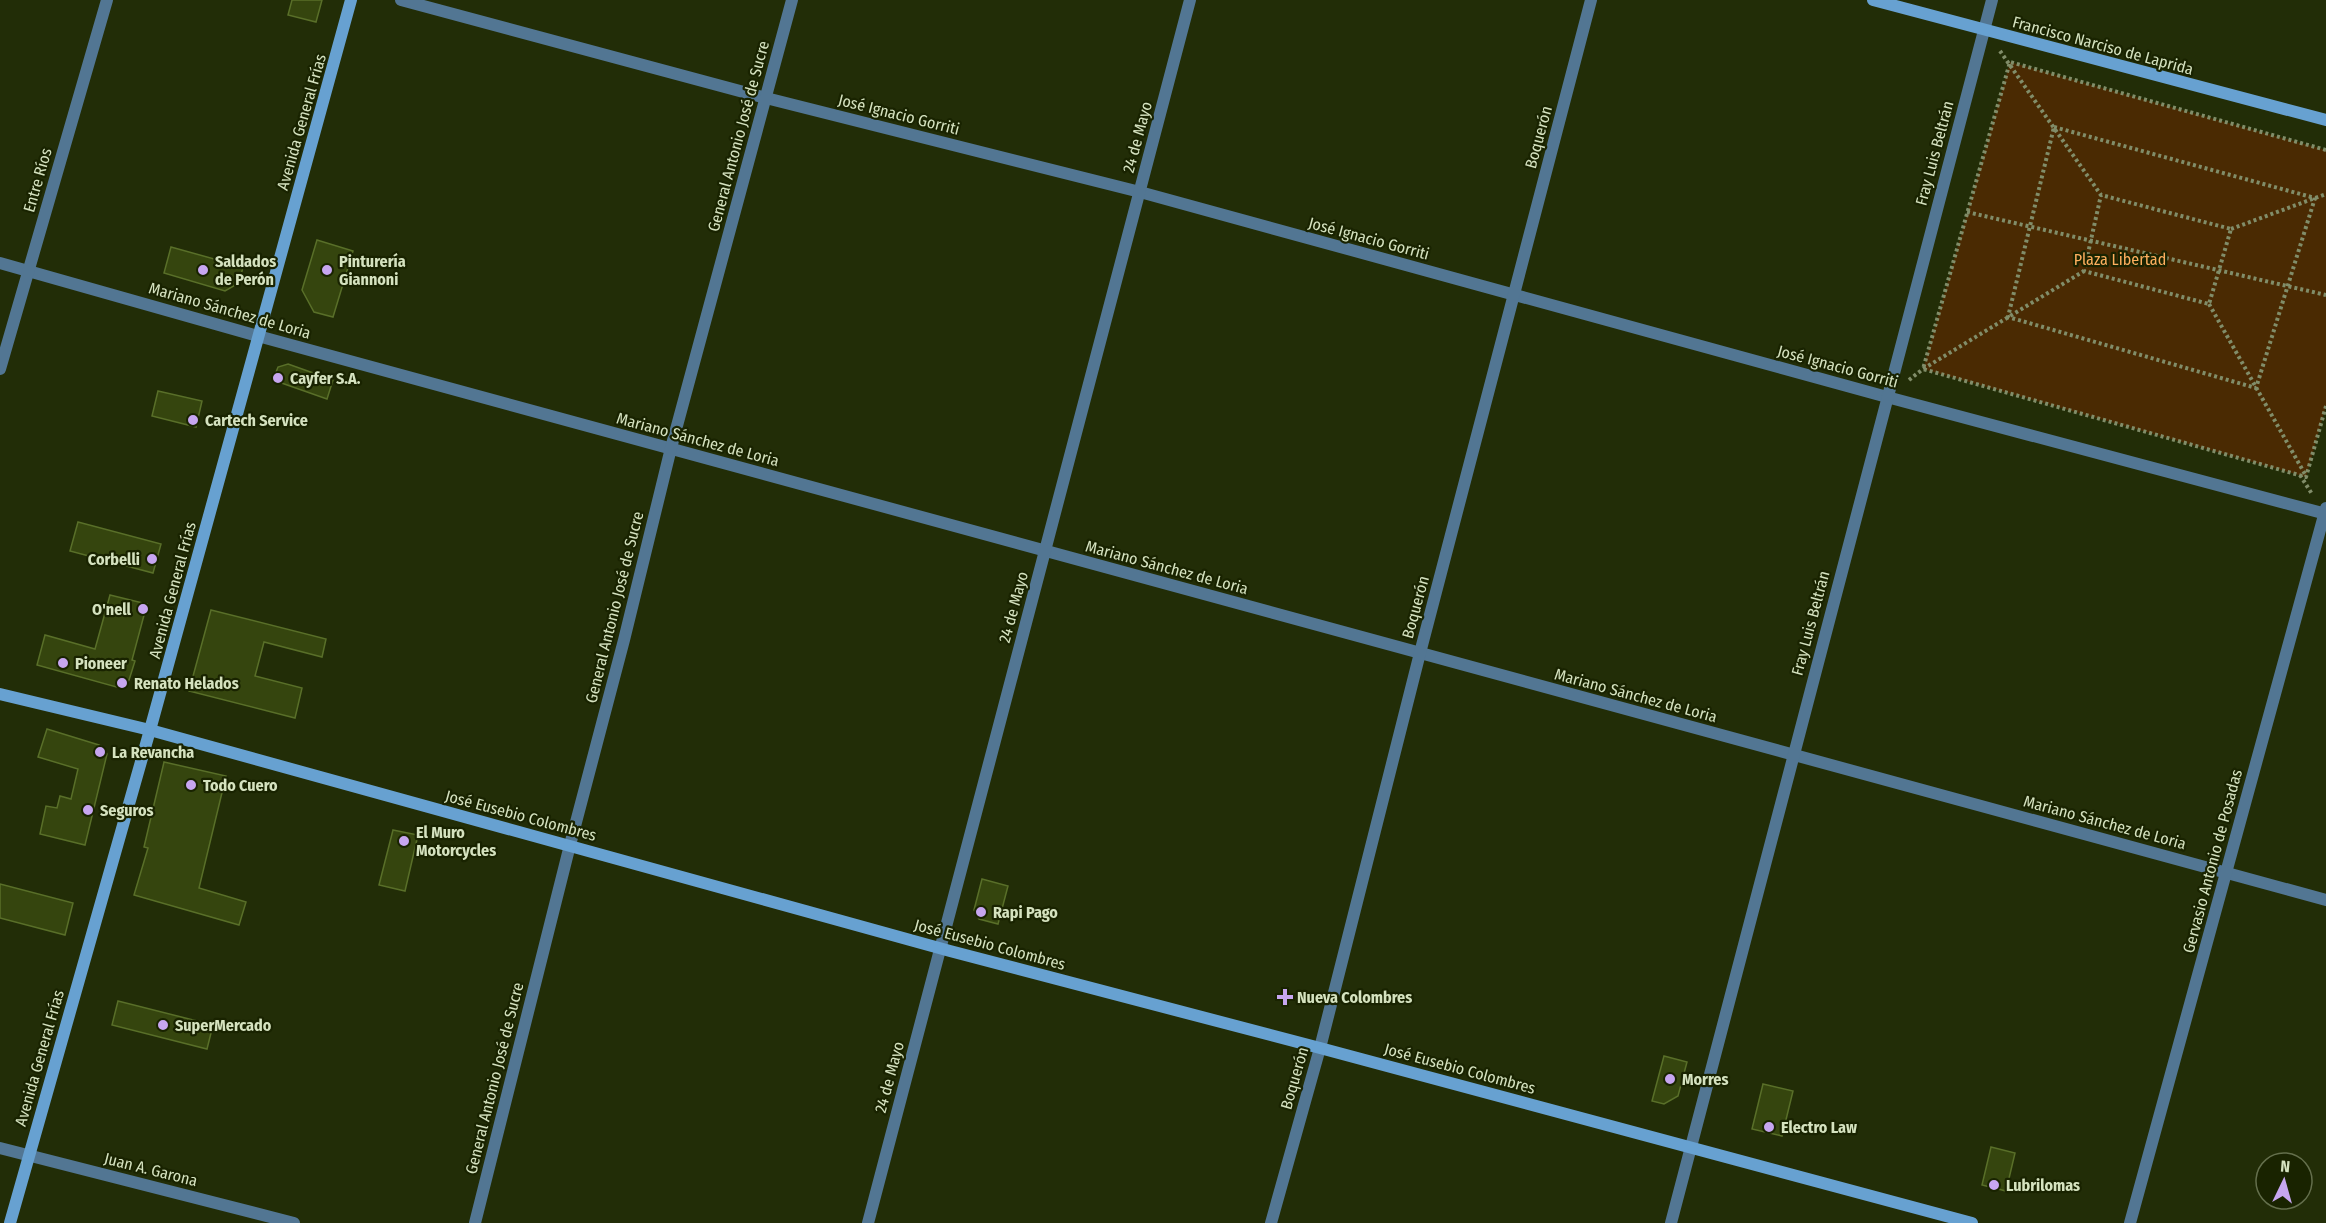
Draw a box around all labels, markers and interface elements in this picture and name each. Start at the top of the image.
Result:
street label: Francisco Narciso de Laprida [2010,12,2196,79]
street label: General Antonio José de Sucre [704,39,773,234]
street label: Avenida General Frías [273,52,330,192]
street label: José Ignacio Gorriti [836,90,962,139]
street label: 24 de Mayo [1119,99,1156,175]
street label: Fray Luis Beltrán [1911,99,1958,207]
street label: Boquerón [1521,104,1556,171]
street label: Entre Ríos [19,146,56,214]
street label: José Ignacio Gorriti [1306,213,1431,264]
park label: Plaza Libertad [2074,250,2166,269]
place label: Saldados de Perón [215,252,276,289]
place label: Pinturería Giannoni [339,252,406,289]
marker: Saldados de Perón [196,263,210,277]
marker: Pinturería Giannoni [320,263,334,277]
street label: Mariano Sánchez de Loria [147,278,313,343]
street label: José Ignacio Gorriti [1775,341,1900,392]
place label: Cayfer S.A. [290,369,361,388]
marker: Cayfer S.A. [271,371,285,385]
street label: Mariano Sánchez de Loria [615,409,781,470]
place label: Cartech Service [205,411,308,430]
marker: Cartech Service [186,413,200,427]
street label: General Antonio José de Sucre [581,509,648,705]
street label: Avenida General Frías [145,520,200,661]
street label: Mariano Sánchez de Loria [1084,537,1250,598]
place label: Corbelli [88,550,140,569]
marker: Corbelli [145,552,159,566]
street label: 24 de Mayo [995,569,1032,645]
street label: Fray Luis Beltrán [1787,569,1834,677]
street label: Boquerón [1398,574,1433,641]
place label: O'nell [92,600,132,619]
marker: O'nell [136,602,150,616]
place label: Pioneer [75,654,127,673]
marker: Pioneer [56,656,70,670]
street label: Mariano Sánchez de Loria [1553,665,1719,726]
place label: Renato Helados [134,674,239,693]
marker: Renato Helados [115,676,129,690]
place label: La Revancha [112,743,194,762]
marker: La Revancha [93,745,107,759]
street label: Gervasio Antonio de Posadas [2179,767,2246,955]
place label: Todo Cuero [203,776,278,795]
marker: Todo Cuero [184,778,198,792]
street label: José Eusebio Colombres [443,786,599,845]
street label: Mariano Sánchez de Loria [2022,792,2188,853]
place label: Seguros [100,801,153,820]
marker: Seguros [81,803,95,817]
place label: El Muro Motorcycles [416,823,496,860]
marker: El Muro Motorcycles [397,834,411,848]
place label: Rapi Pago [993,903,1058,922]
marker: Rapi Pago [974,905,988,919]
street label: José Eusebio Colombres [912,915,1068,974]
street label: General Antonio José de Sucre [461,980,528,1176]
street label: Avenida General Frías [11,988,68,1128]
place label: Nueva Colombres [1297,988,1412,1007]
marker: Nueva Colombres [1278,990,1292,1004]
place label: SuperMercado [175,1016,272,1035]
marker: SuperMercado [156,1018,170,1032]
street label: 24 de Mayo [871,1039,908,1115]
street label: José Eusebio Colombres [1382,1039,1538,1098]
street label: Boquerón [1277,1045,1312,1112]
place label: Morres [1682,1070,1728,1089]
marker: Morres [1663,1072,1677,1086]
place label: Electro Law [1781,1118,1857,1137]
marker: Electro Law [1762,1120,1776,1134]
street label: Juan A. Garona [102,1149,200,1190]
north arrow [2254,1151,2314,1211]
text: N [2280,1157,2291,1176]
place label: Lubrilomas [2006,1176,2080,1195]
marker: Lubrilomas [1987,1178,2001,1192]

